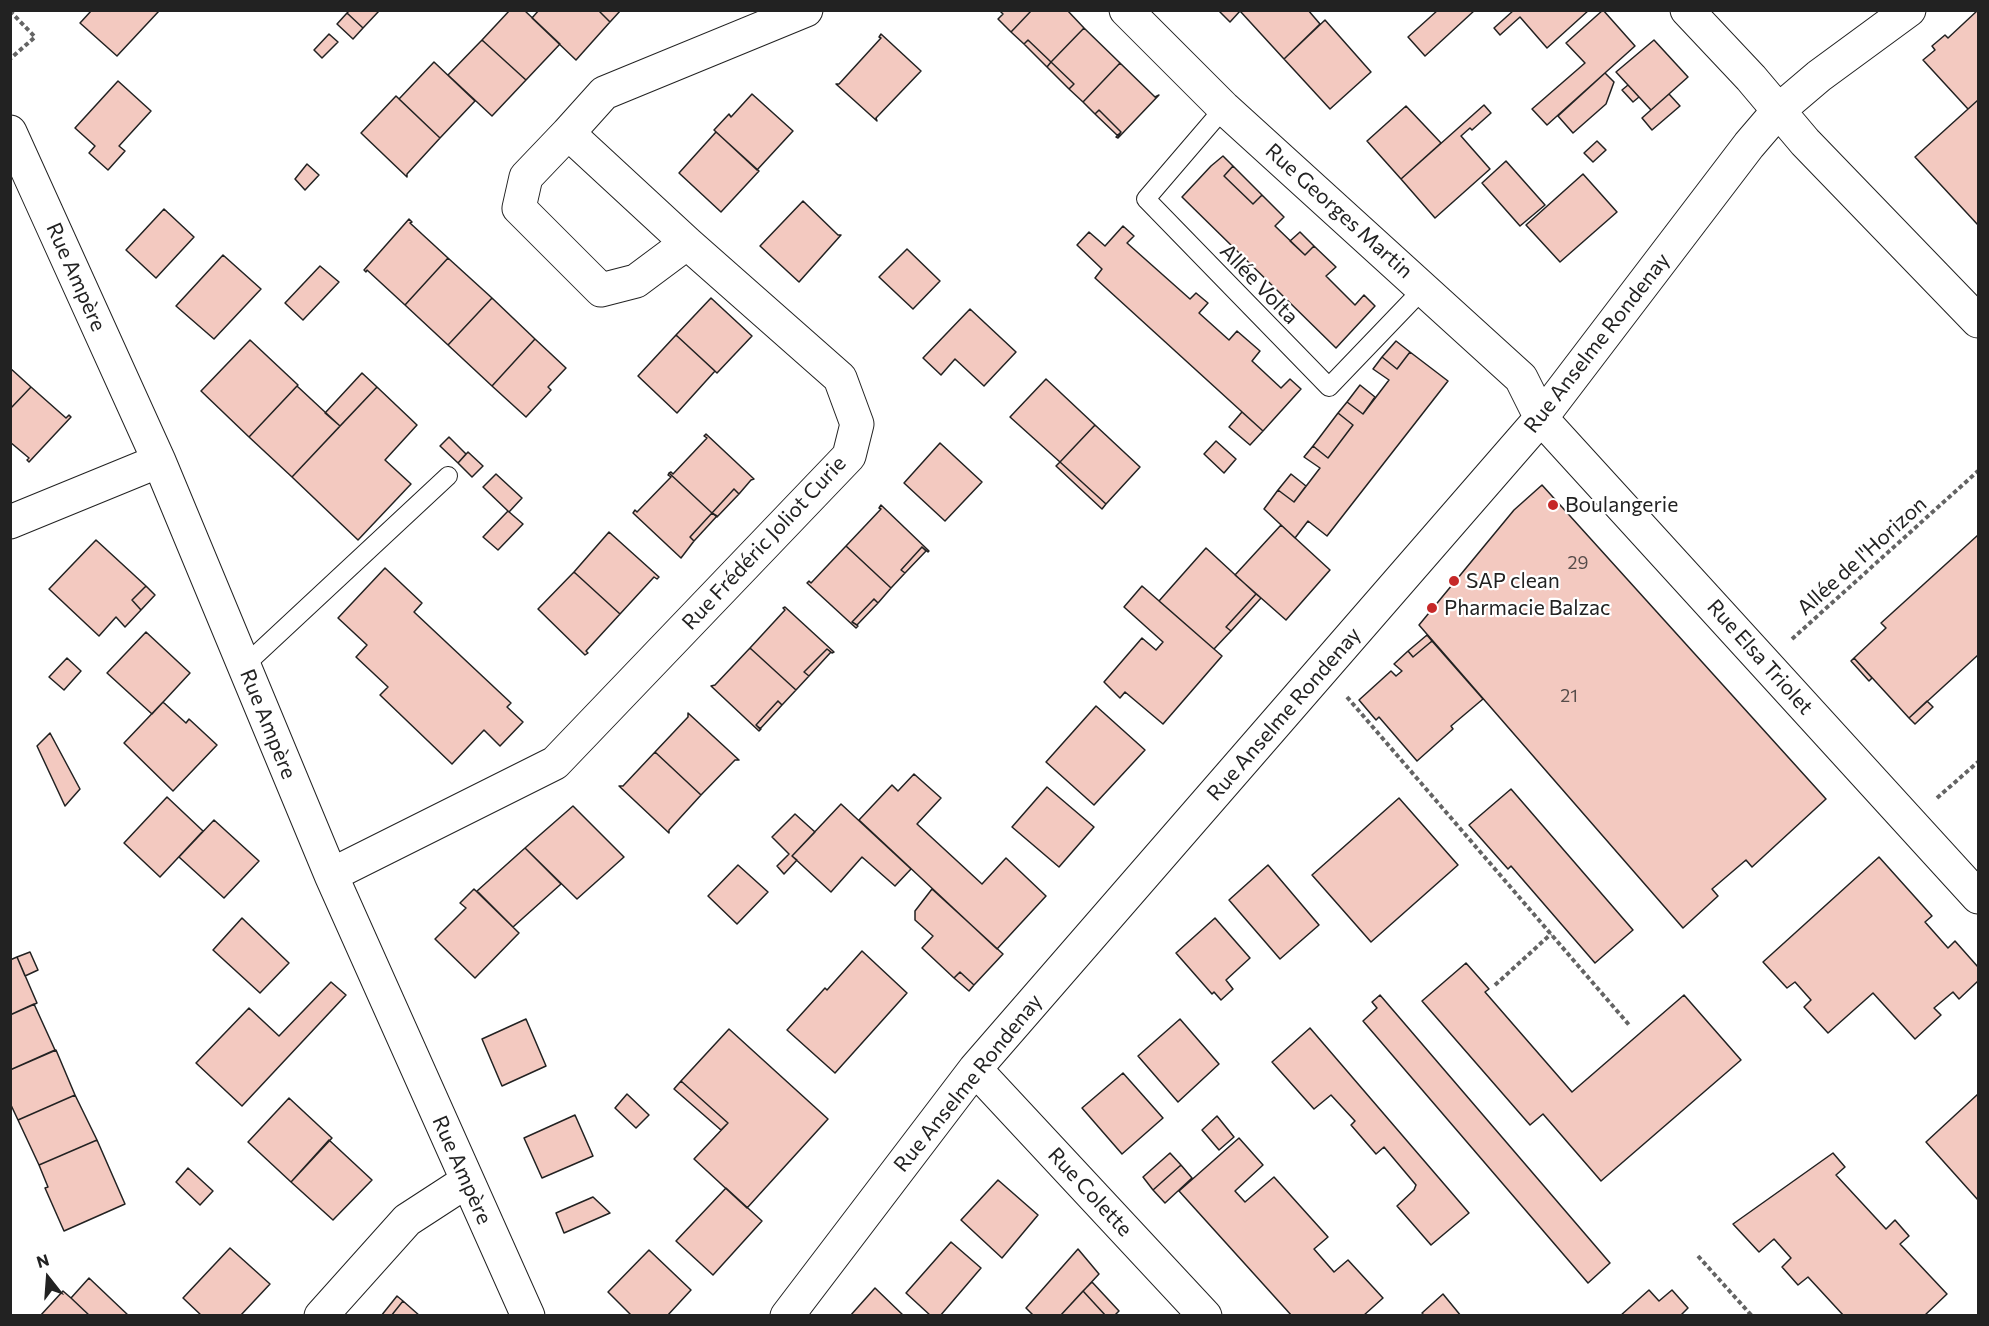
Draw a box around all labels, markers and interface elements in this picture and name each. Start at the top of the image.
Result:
street label: Rue Georges Martin [1260,138,1418,284]
street label: Rue Ampère [41,219,111,335]
street label: Allée Volta [1215,239,1303,329]
street label: Rue Anselme Rondenay [1519,248,1675,438]
street label: Rue Frédéric Joliot Curie [677,451,851,635]
street label: Allée de l'Horizon [1792,491,1932,621]
place label: Boulangerie [1565,492,1678,518]
marker: Boulangerie [1546,498,1560,512]
house number: 29 [1568,552,1588,574]
place label: SAP clean [1466,568,1560,594]
marker: SAP clean [1447,574,1461,588]
street label: Rue Elsa Triolet [1702,594,1818,720]
place label: Pharmacie Balzac [1444,595,1610,621]
marker: Pharmacie Balzac [1425,601,1439,615]
street label: Rue Anselme Rondenay [1202,622,1366,806]
street label: Rue Ampère [235,665,301,783]
house number: 21 [1560,685,1578,707]
street label: Rue Anselme Rondenay [889,989,1047,1177]
street label: Rue Ampère [427,1112,497,1228]
street label: Rue Colette [1043,1142,1137,1242]
north arrow [18,1248,78,1308]
text: N [34,1249,51,1271]

